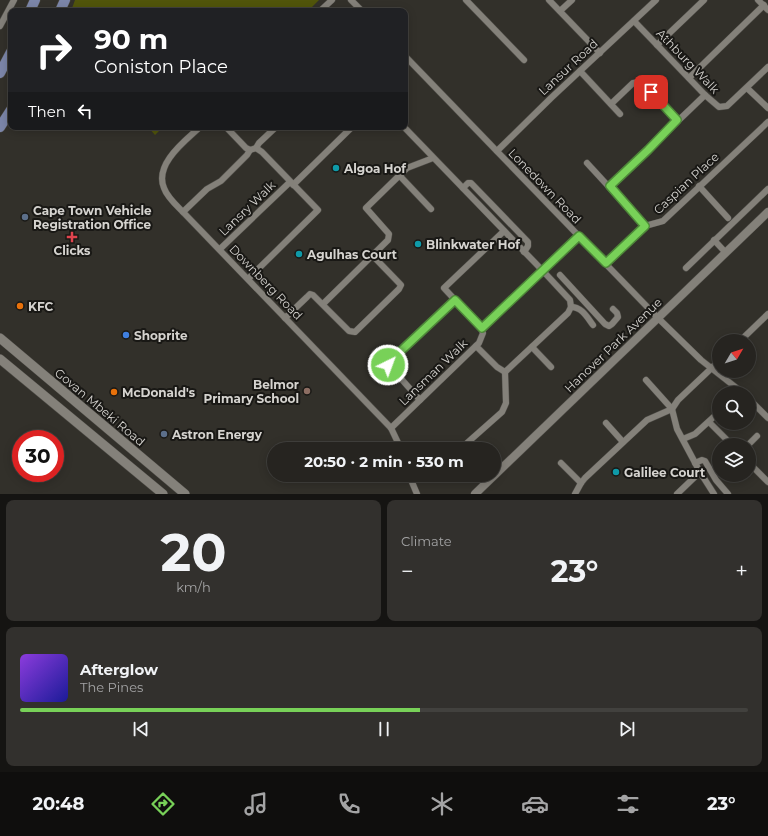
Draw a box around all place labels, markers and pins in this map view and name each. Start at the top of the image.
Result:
pin [634,75,668,109]
place label: Algoa Hof [343,161,407,176]
marker: Algoa Hof [331,163,341,173]
place label: Cape Town Vehicle Registration Office [33,203,152,232]
marker: Cape Town Vehicle Registration Office [20,212,30,222]
marker: Clicks [67,232,77,242]
place label: Blinkwater Hof [426,237,521,252]
marker: Blinkwater Hof [413,239,423,249]
place label: Clicks [54,243,91,258]
place label: Agulhas Court [306,247,398,262]
marker: Agulhas Court [294,249,304,259]
place label: KFC [28,299,53,314]
marker: KFC [15,301,25,311]
place label: Shoprite [134,328,188,343]
marker: Shoprite [121,330,131,340]
place label: Belmor Primary School [203,377,299,406]
place label: McDonald's [122,385,196,400]
marker: Belmor Primary School [302,386,312,396]
marker: McDonald's [109,387,119,397]
place label: Astron Energy [171,427,263,442]
marker: Astron Energy [159,429,169,439]
place label: Galilee Court [624,465,706,480]
marker: Galilee Court [611,467,621,477]

